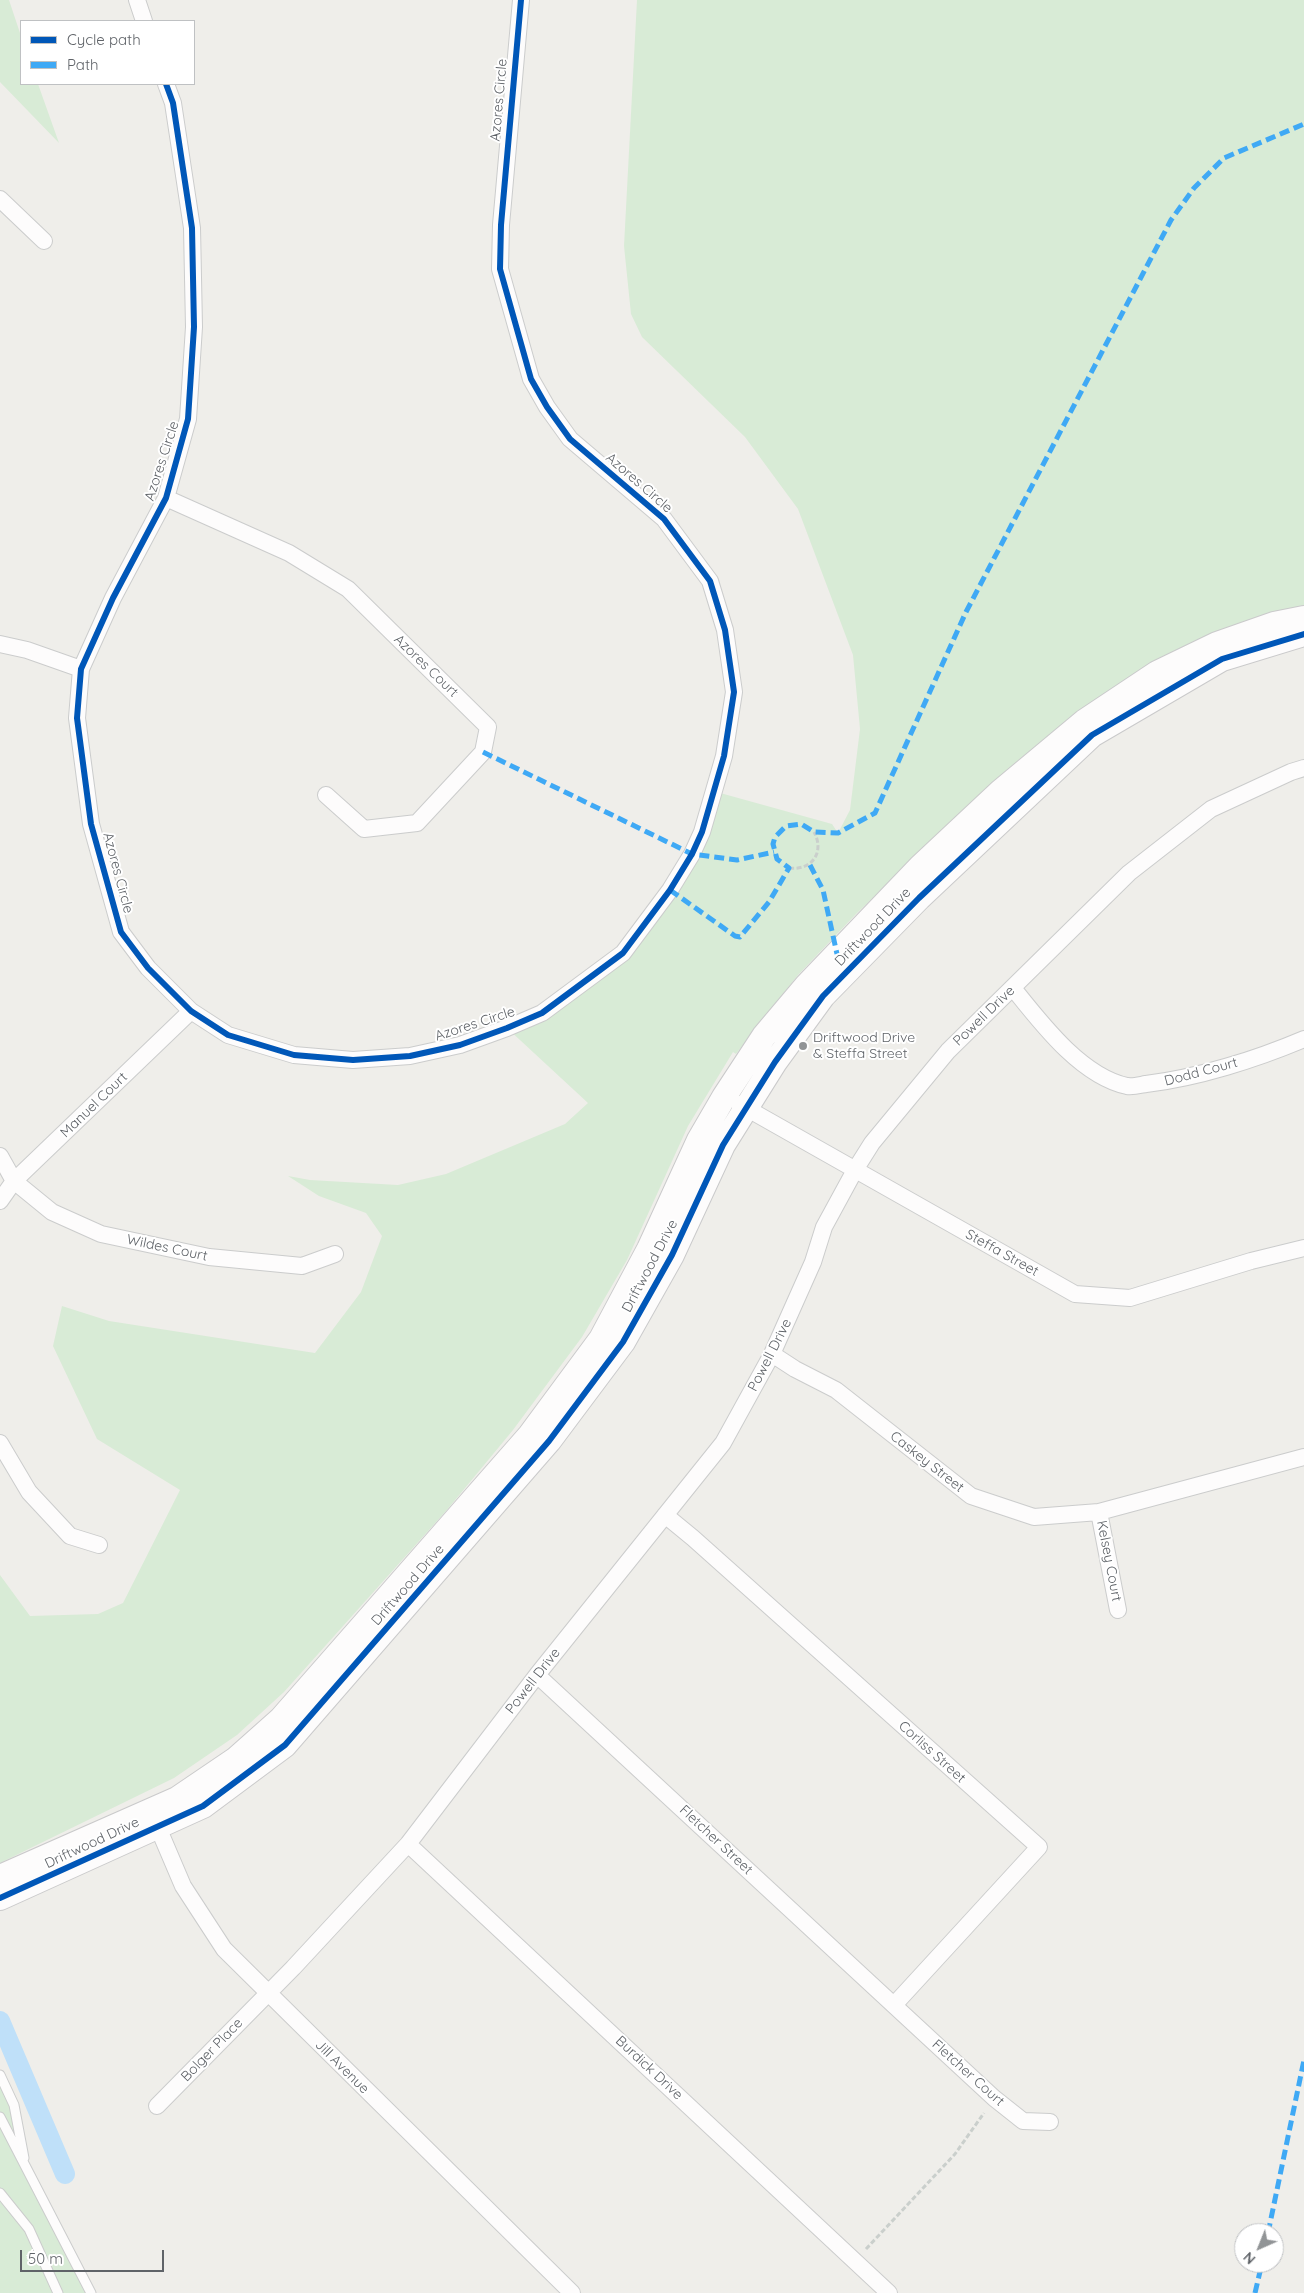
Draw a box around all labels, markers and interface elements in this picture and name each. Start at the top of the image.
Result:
legend [20,20,195,85]
text: Cycle path [67,30,141,49]
text: Path [67,55,99,74]
street label: Azores Circle [487,58,511,142]
street label: Azores Circle [141,419,183,503]
street label: Azores Circle [602,449,676,517]
street label: Azores Court [390,631,462,701]
street label: Azores Circle [99,831,137,915]
street label: Driftwood Drive [831,884,915,970]
street label: Powell Drive [950,982,1018,1050]
street label: Azores Circle [433,1003,517,1045]
place label: Driftwood Drive & Steffa Street [813,1030,915,1062]
marker: Driftwood Drive & Steffa Street [797,1040,809,1052]
street label: Dodd Court [1163,1054,1239,1090]
street label: Manuel Court [57,1069,131,1141]
street label: Driftwood Drive [619,1217,681,1315]
street label: Steffa Street [962,1226,1042,1280]
street label: Wildes Court [125,1231,209,1265]
street label: Powell Drive [745,1316,795,1394]
street label: Caskey Street [887,1428,967,1496]
street label: Kelsey Court [1093,1519,1125,1603]
street label: Driftwood Drive [368,1541,448,1629]
street label: Powell Drive [502,1645,564,1717]
street label: Corliss Street [895,1718,969,1786]
street label: Fletcher Street [676,1802,756,1878]
street label: Driftwood Drive [42,1814,142,1872]
street label: Bolger Place [178,2015,246,2085]
street label: Burdick Drive [612,2033,686,2103]
street label: Fletcher Court [928,2036,1008,2110]
street label: Jill Avenue [312,2037,372,2097]
north arrow [1234,2223,1284,2273]
scale bar [22,2240,166,2272]
text: N [1239,2248,1259,2268]
text: 50 m [28,2249,63,2268]

